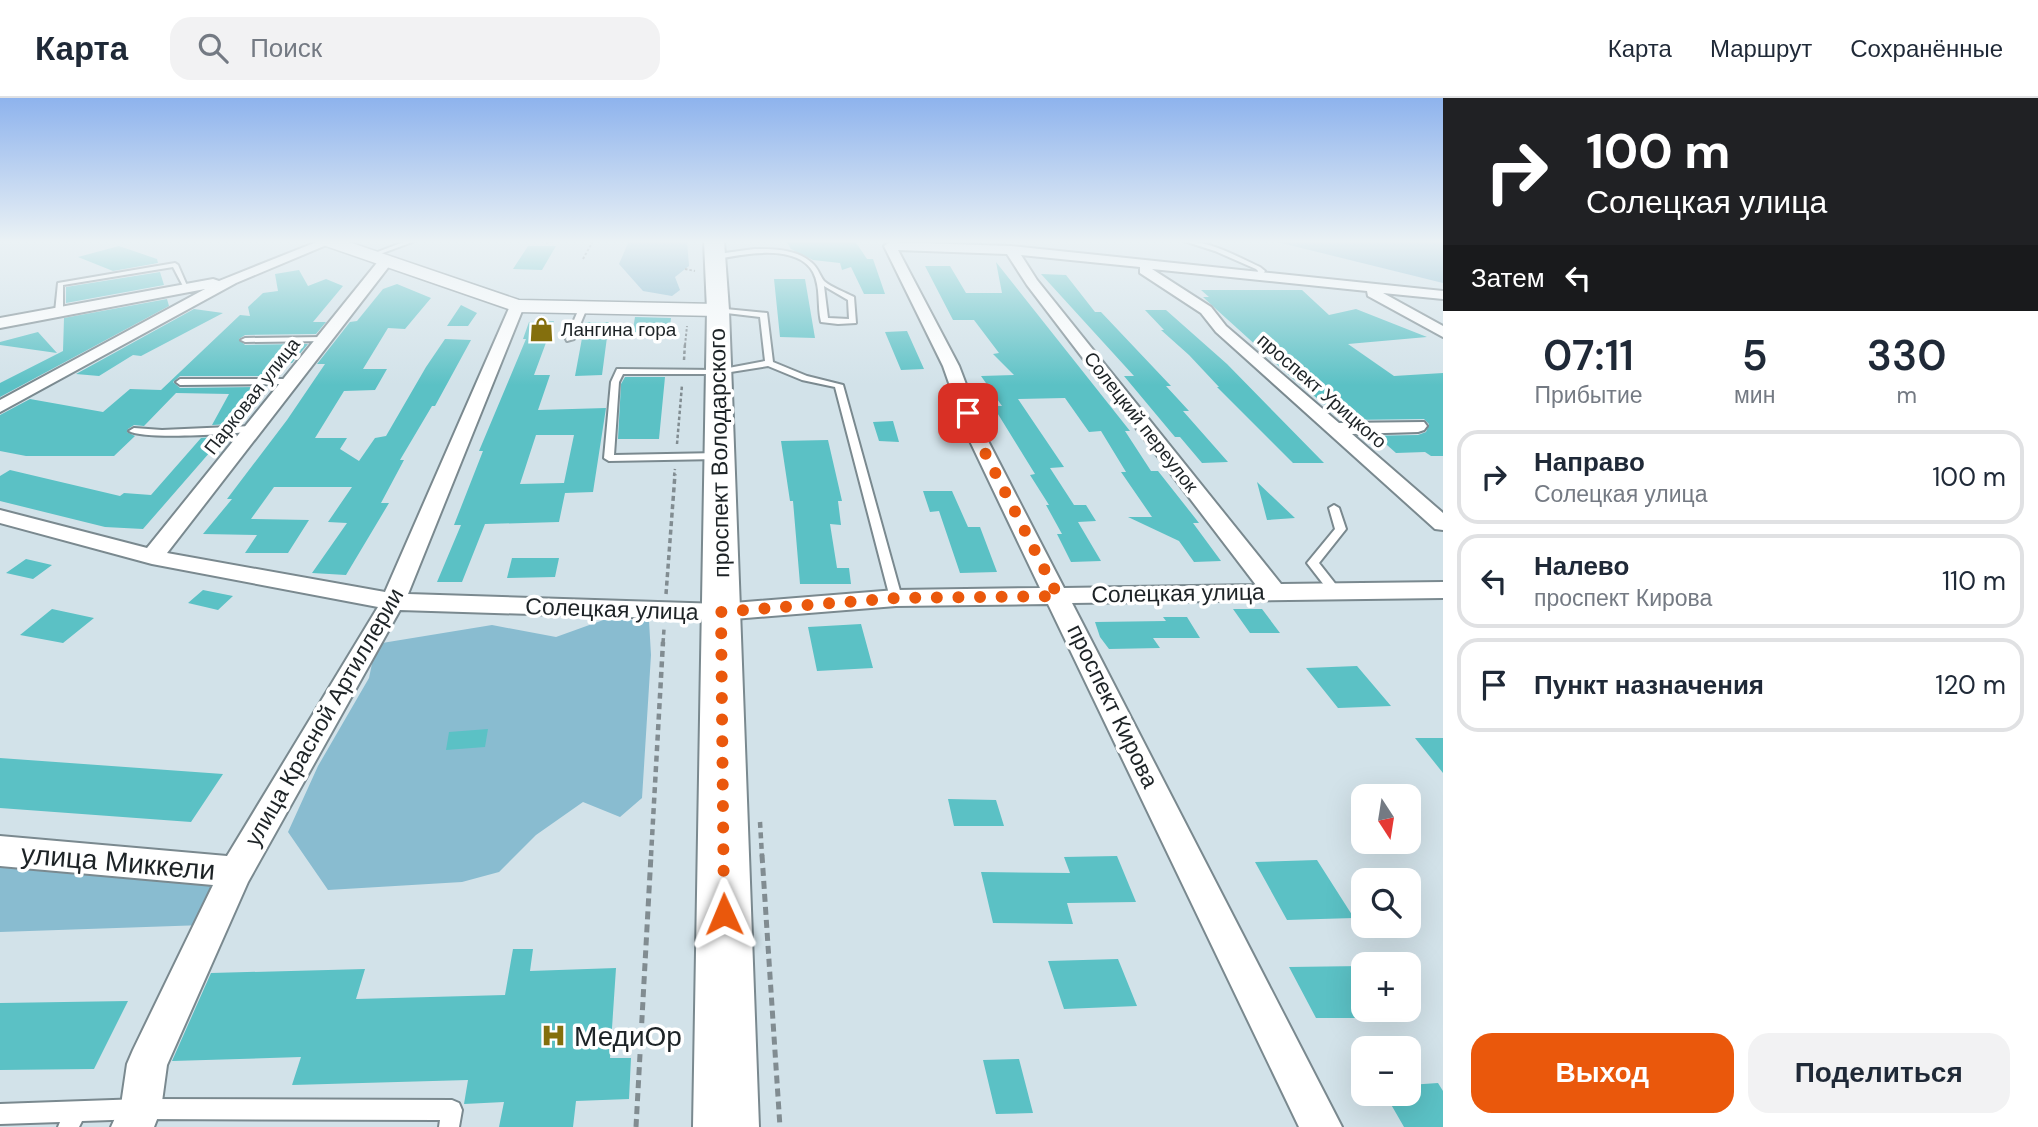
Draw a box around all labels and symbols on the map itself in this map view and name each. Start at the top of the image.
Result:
shop icon: Лангина гора [527,315,555,343]
place label: Лангина гора [561,317,677,342]
street label: проспект Володарского [702,328,736,578]
street label: проспект Урицкого [1252,328,1392,454]
street label: Парковая улица [198,332,306,460]
street label: Солецкий переулок [1078,347,1204,498]
pin [938,383,998,443]
street label: Солецкая улица [1091,576,1265,610]
street label: улица Красной Артиллерии [238,582,410,852]
street label: Солецкая улица [525,591,699,627]
street label: проспект Кирова [1060,619,1166,793]
north arrow [1351,784,1421,854]
street label: улица Миккели [19,835,217,889]
position arrow [687,877,761,951]
place label: МедиОр [574,1018,682,1055]
hospital icon: МедиОр [540,1022,568,1050]

